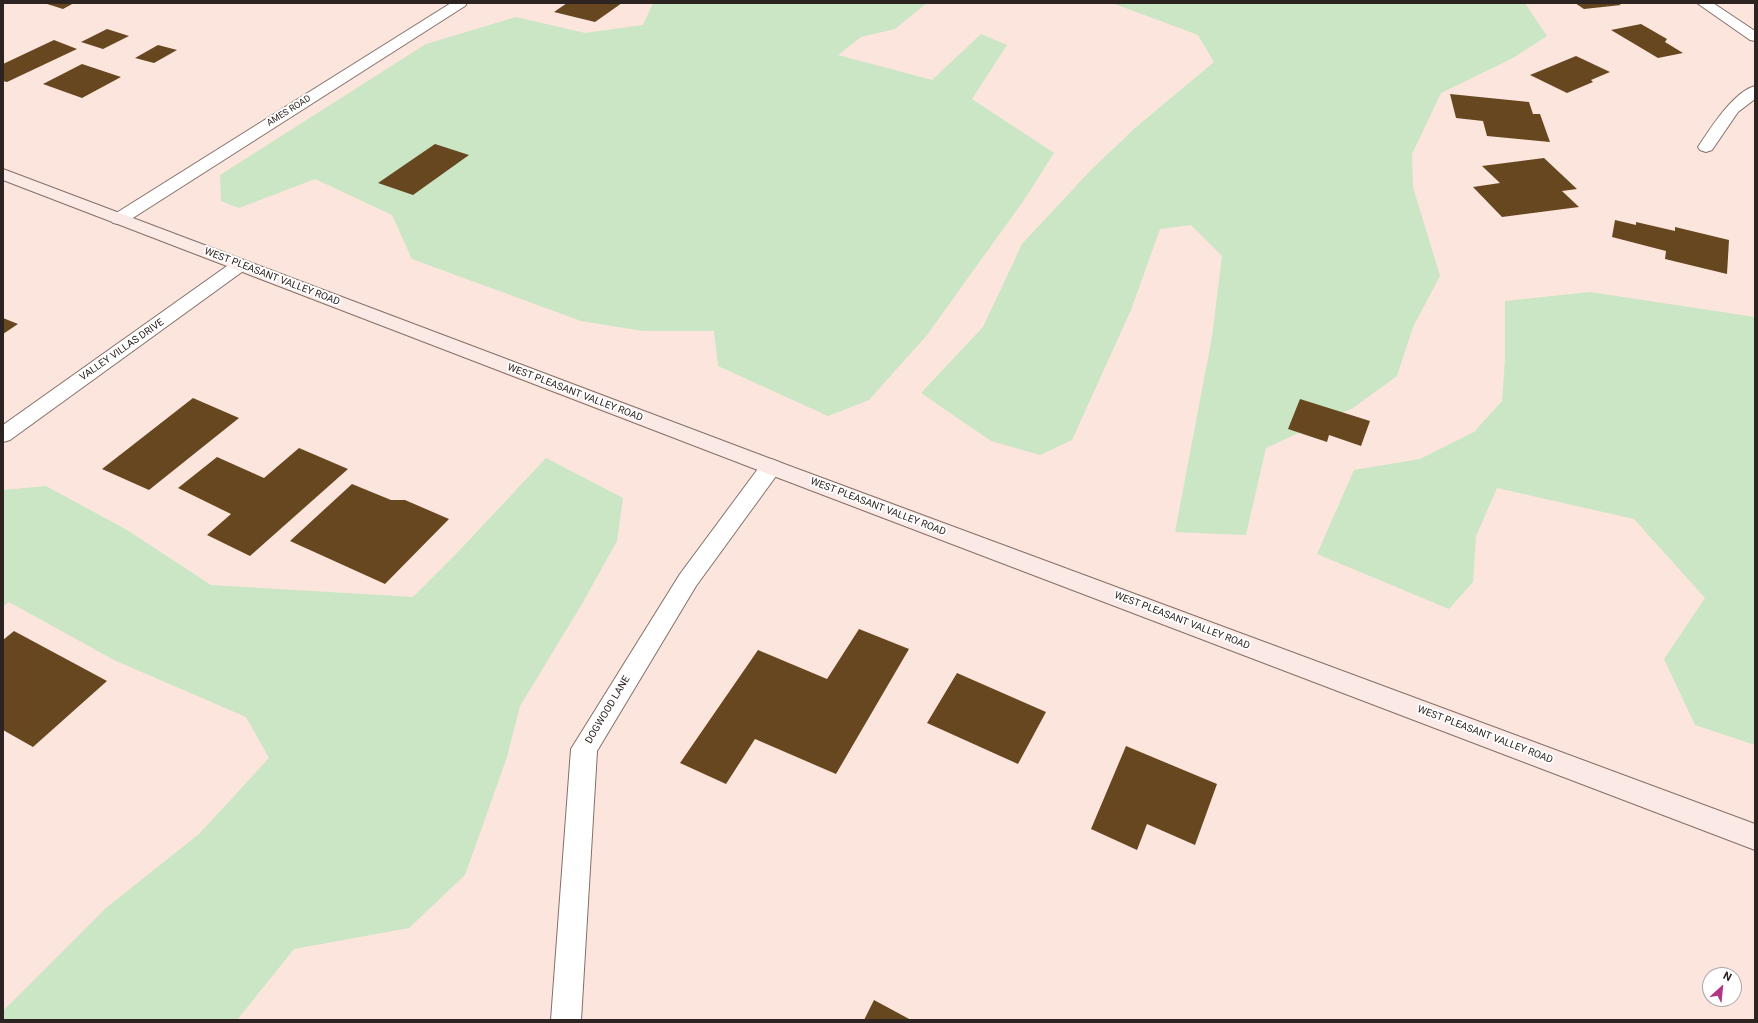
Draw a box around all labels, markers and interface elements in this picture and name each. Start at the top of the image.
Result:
street label: AMES ROAD [265,93,313,129]
street label: WEST PLEASANT VALLEY ROAD [203,246,341,308]
street label: VALLEY VILLAS DRIVE [78,316,166,384]
street label: WEST PLEASANT VALLEY ROAD [506,362,644,424]
street label: WEST PLEASANT VALLEY ROAD [809,476,947,538]
street label: WEST PLEASANT VALLEY ROAD [1113,590,1251,652]
street label: DOGWOOD LANE [583,674,633,746]
street label: WEST PLEASANT VALLEY ROAD [1416,704,1554,766]
north arrow [1702,967,1742,1007]
text: N [1721,969,1734,984]

